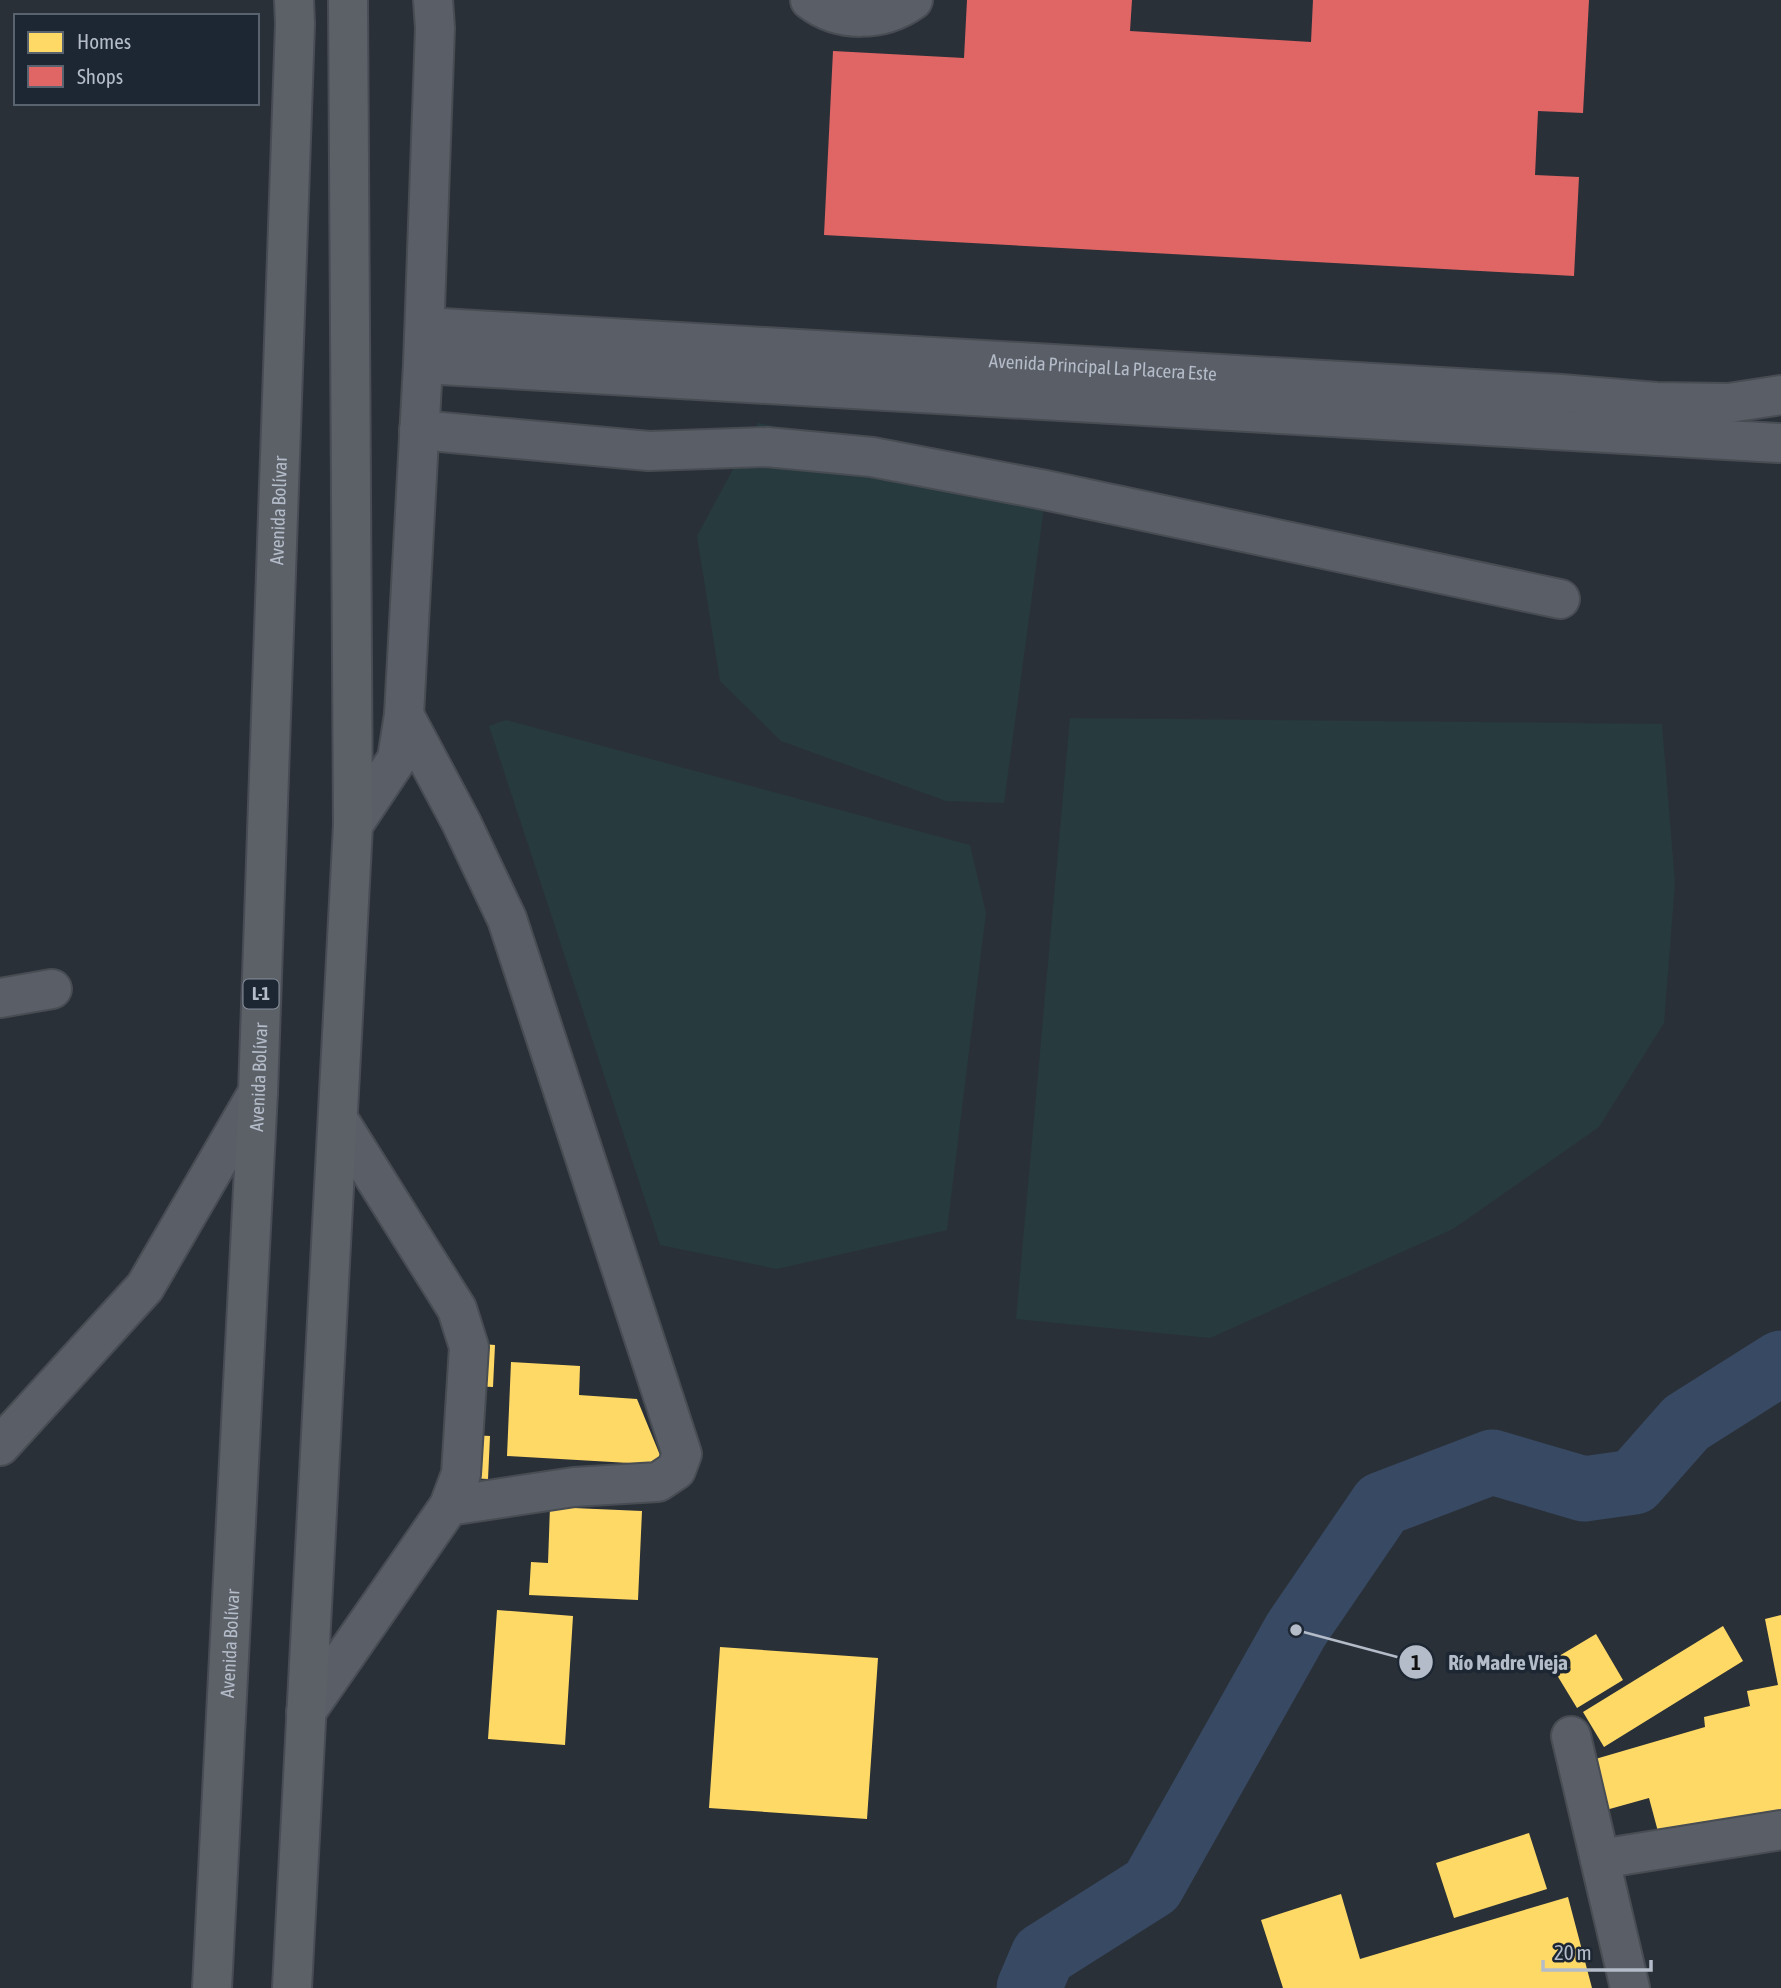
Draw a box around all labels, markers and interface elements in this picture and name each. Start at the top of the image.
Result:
legend [14,14,259,105]
text: Homes [77,29,131,53]
text: Shops [77,64,123,88]
street label: Avenida Principal La Placera Este [988,349,1217,385]
street label: Avenida Bolívar [265,455,291,565]
road number: L-1 [244,979,278,1009]
street label: Avenida Bolívar [245,1022,271,1132]
street label: Avenida Bolívar [216,1588,243,1699]
callout: Río Madre Vieja [1399,1641,1582,1683]
text: 1 [1411,1650,1421,1674]
text: Río Madre Vieja [1448,1650,1568,1674]
scale bar [1543,1928,1652,1972]
text: 20 m [1554,1940,1592,1964]

